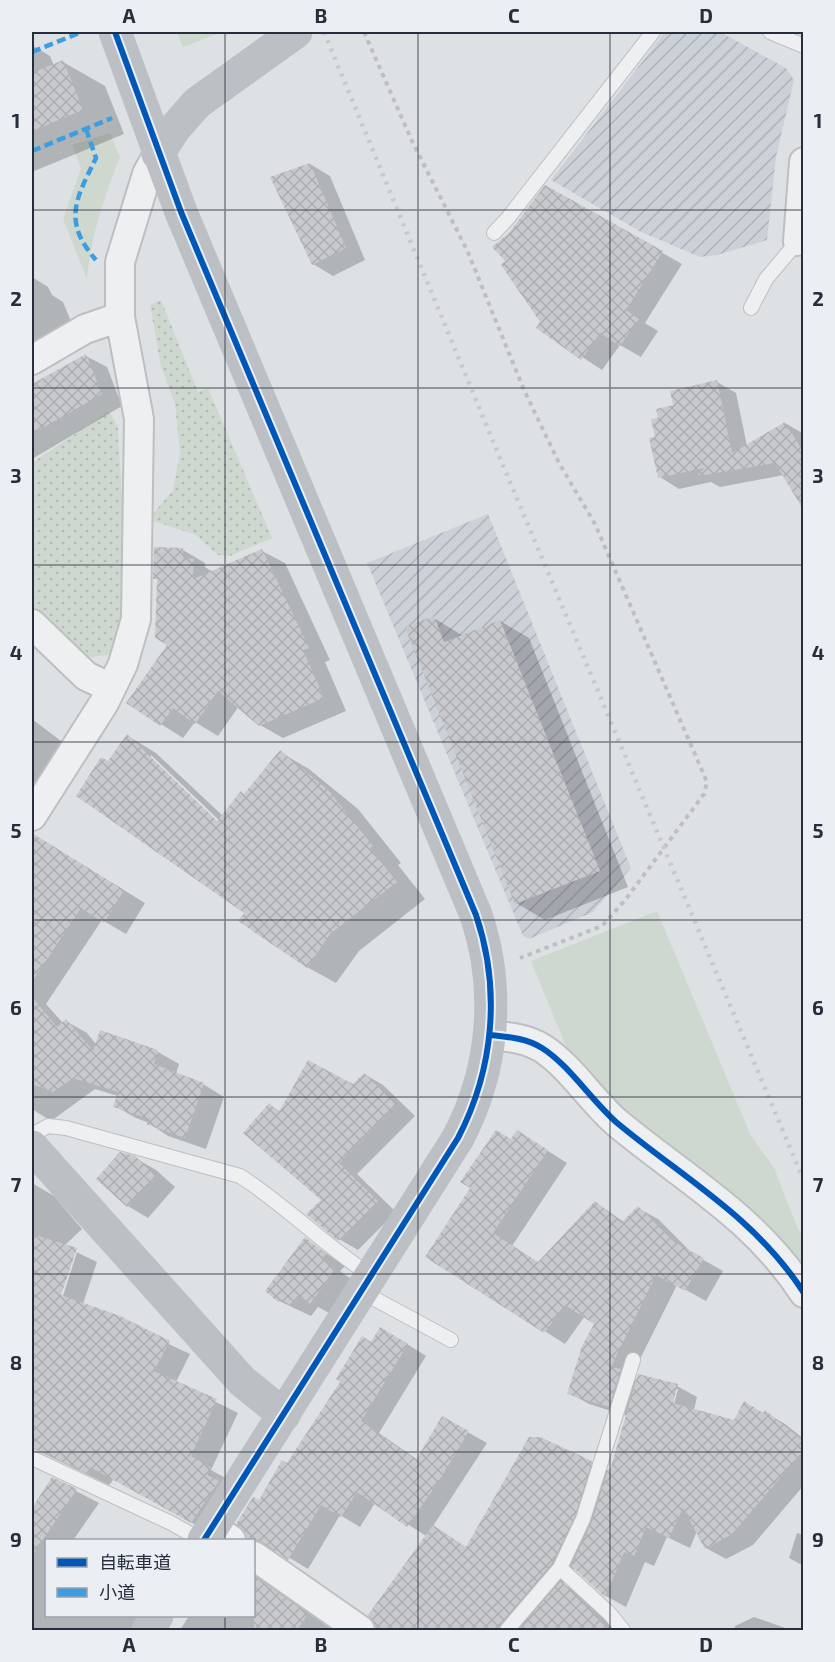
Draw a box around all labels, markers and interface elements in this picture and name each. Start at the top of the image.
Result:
text: A [122,3,136,27]
text: B [315,3,327,27]
text: C [508,3,520,27]
text: D [699,3,713,27]
text: 1 [12,108,20,132]
text: 1 [814,108,822,132]
text: 2 [10,286,22,310]
text: 2 [812,286,824,310]
text: 3 [10,463,22,487]
text: 3 [812,463,824,487]
text: 4 [10,640,23,664]
text: 4 [812,640,825,664]
text: 5 [10,818,22,842]
text: 5 [812,818,824,842]
text: 6 [10,995,22,1019]
text: 6 [812,995,824,1019]
text: 7 [11,1172,22,1196]
text: 7 [813,1172,824,1196]
text: 8 [10,1350,22,1374]
text: 8 [812,1350,824,1374]
text: 9 [10,1527,22,1551]
text: 9 [812,1527,824,1551]
legend [45,1539,255,1617]
text: 自転車道 [99,1551,171,1573]
text: 小道 [99,1581,135,1603]
text: A [122,1632,136,1656]
text: B [315,1632,327,1656]
text: C [508,1632,520,1656]
text: D [699,1632,713,1656]

